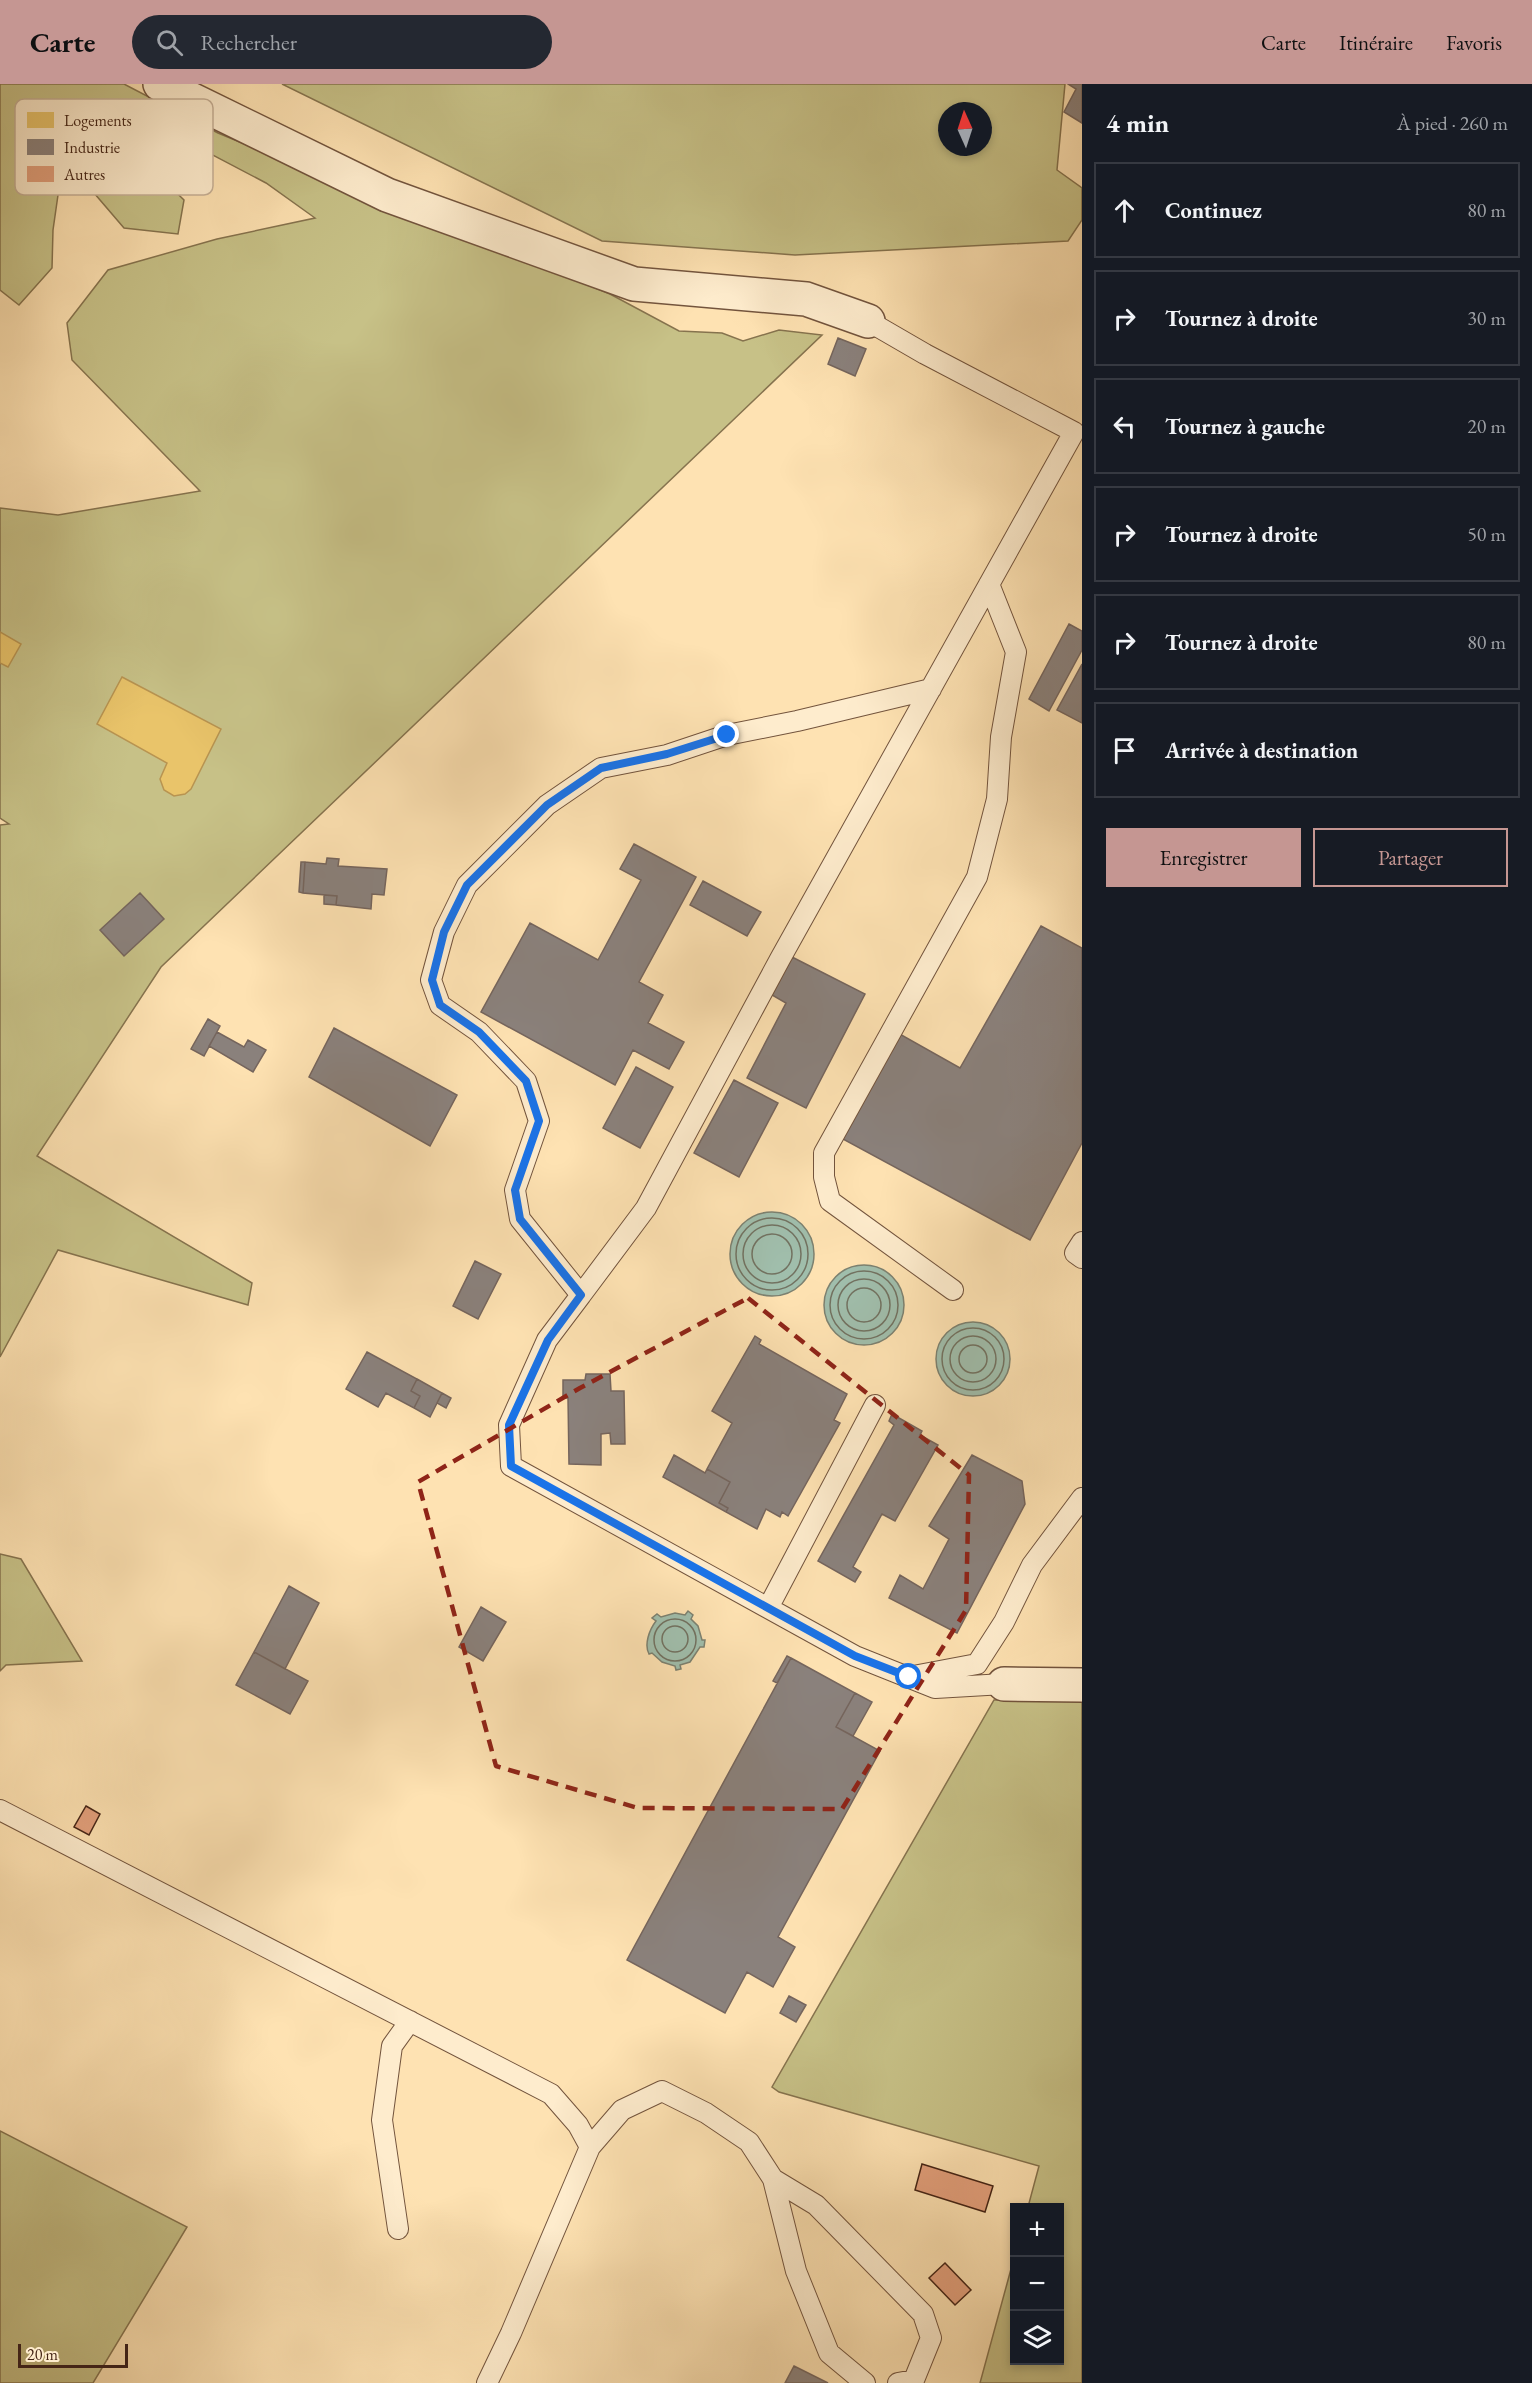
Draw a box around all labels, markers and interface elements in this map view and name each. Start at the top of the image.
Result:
search box [132,15,552,69]
text: Carte [30,24,96,60]
icon: search [153,26,186,59]
text: Rechercher [201,28,297,57]
text: Carte [1261,29,1306,56]
text: Itinéraire [1339,29,1413,56]
text: Favoris [1446,29,1502,56]
legend [15,99,213,195]
north arrow [938,102,992,156]
text: 4 min [1106,106,1169,140]
text: Logements [64,110,132,131]
text: À pied · 260 m [1397,110,1508,136]
text: Industrie [64,137,120,158]
text: Autres [63,164,105,185]
icon: ahead [1108,194,1141,227]
text: Continuez [1165,196,1262,225]
text: 80 m [1467,197,1506,223]
icon: right [1108,302,1141,335]
text: Tournez à droite [1165,304,1318,333]
text: 30 m [1467,305,1506,331]
icon: left [1108,410,1141,443]
text: Tournez à gauche [1165,412,1325,441]
text: 20 m [1467,413,1506,439]
icon: right [1108,518,1141,551]
text: Tournez à droite [1165,520,1318,549]
text: 50 m [1467,521,1506,547]
icon: right [1108,626,1141,659]
text: Tournez à droite [1165,628,1318,657]
text: 80 m [1467,629,1506,655]
route end [713,721,739,747]
icon: arrive [1108,734,1141,767]
text: Arrivée à destination [1165,736,1358,765]
button: Enregistrer [1106,828,1301,887]
button: Partager [1313,828,1508,887]
route start [895,1663,921,1689]
map controls [1010,2203,1064,2365]
button: + [1010,2203,1064,2257]
button: − [1010,2257,1064,2311]
button: layers [1010,2311,1064,2365]
scale bar [18,2341,128,2368]
text: 20 m [27,2344,58,2365]

